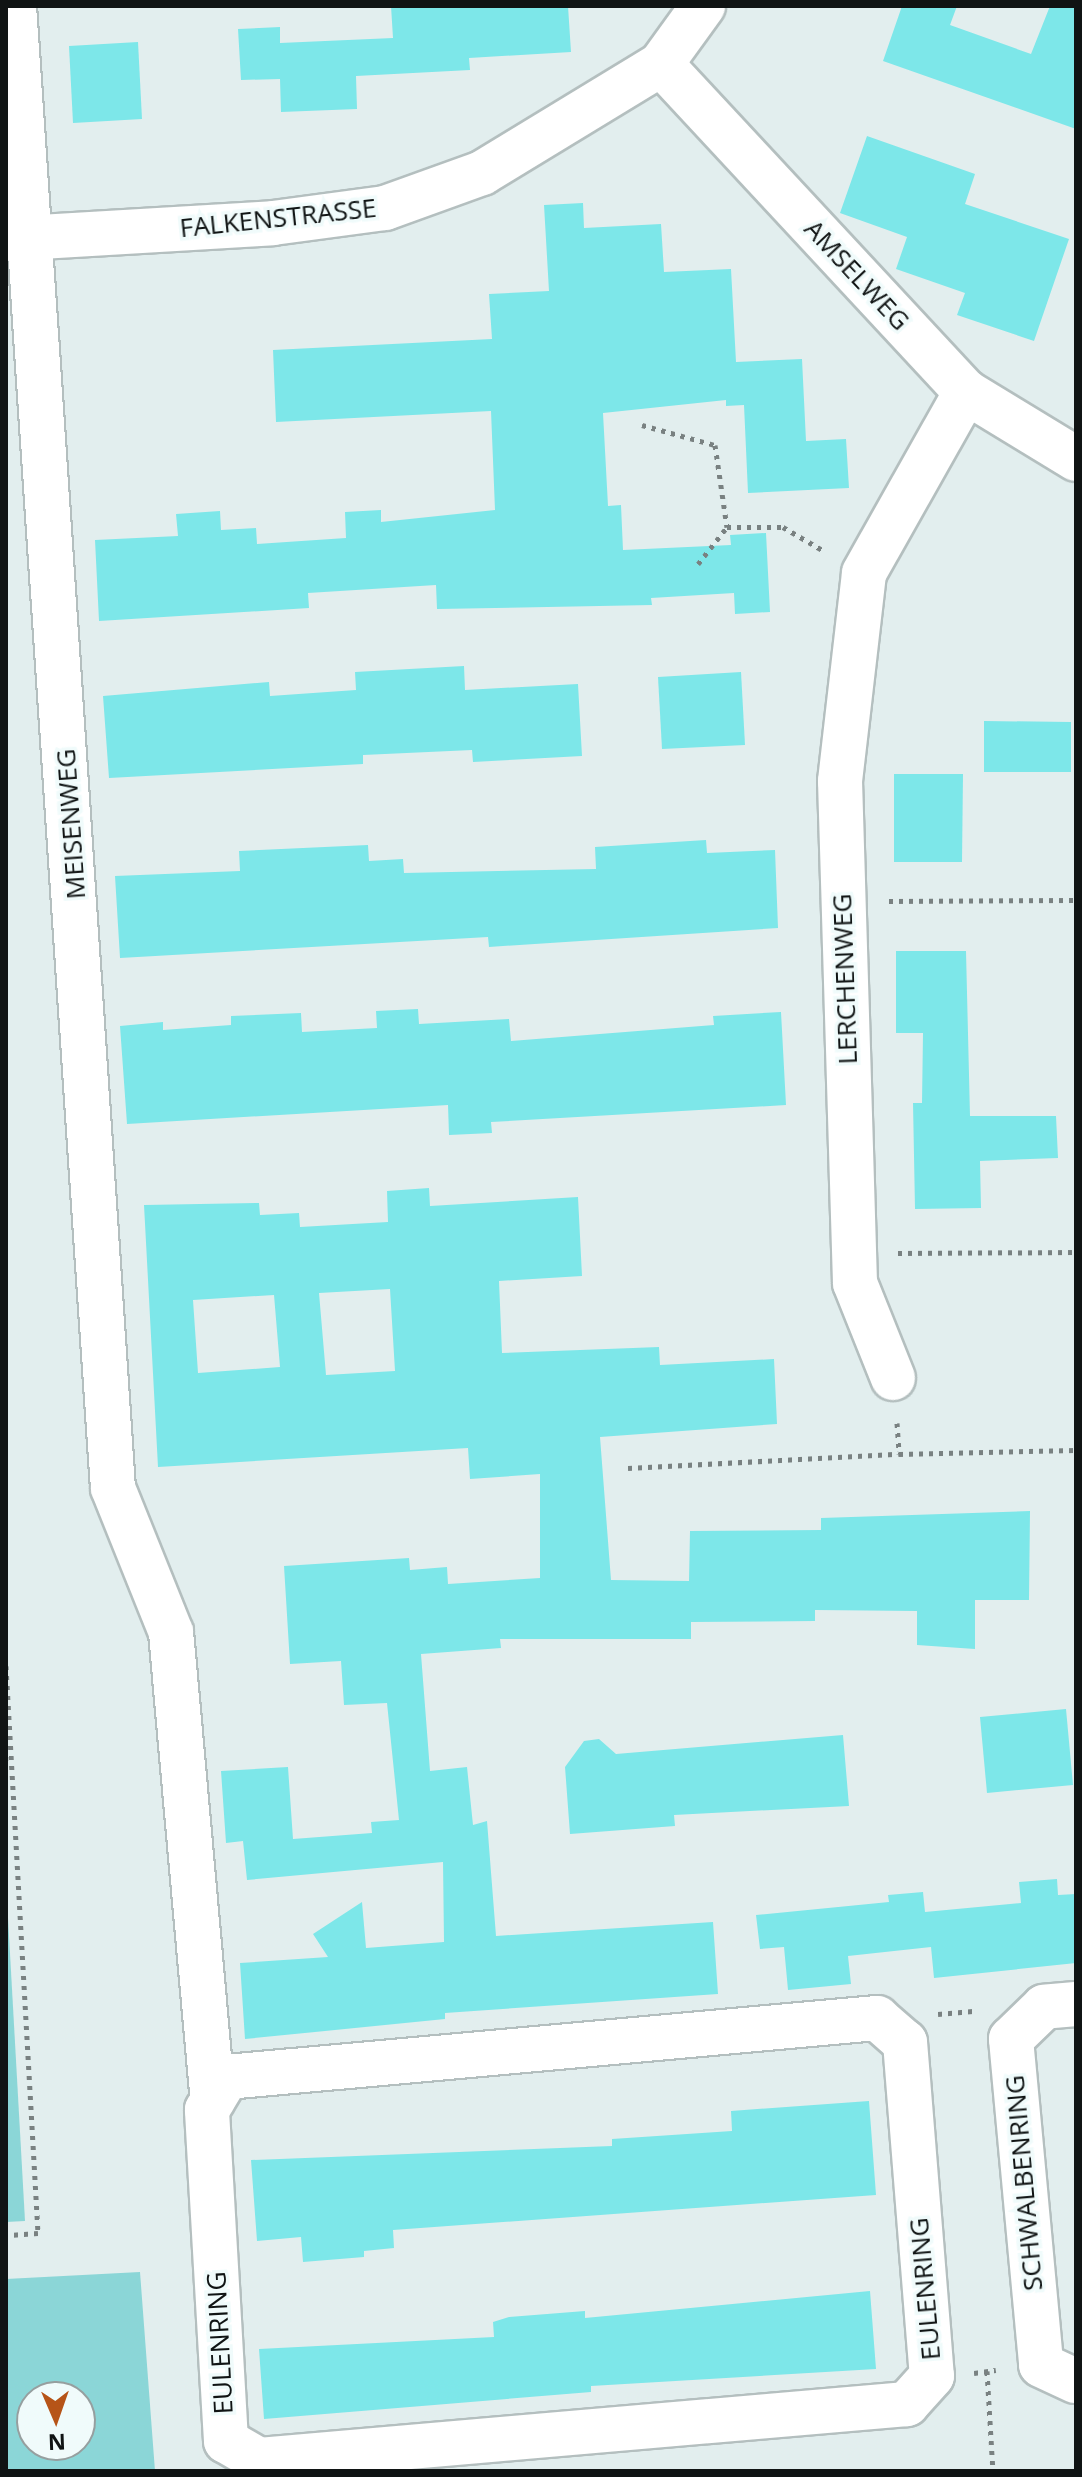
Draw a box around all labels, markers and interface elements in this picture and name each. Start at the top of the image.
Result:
street label: FALKENSTRASSE [178,192,378,244]
street label: AMSELWEG [798,213,916,337]
street label: MEISENWEG [50,748,92,900]
street label: LERCHENWEG [826,893,864,1065]
street label: SCHWALBENRING [999,2074,1049,2292]
street label: EULENRING [903,2217,947,2361]
street label: EULENRING [201,2271,239,2415]
north arrow [16,2381,96,2461]
text: N [47,2428,66,2458]

